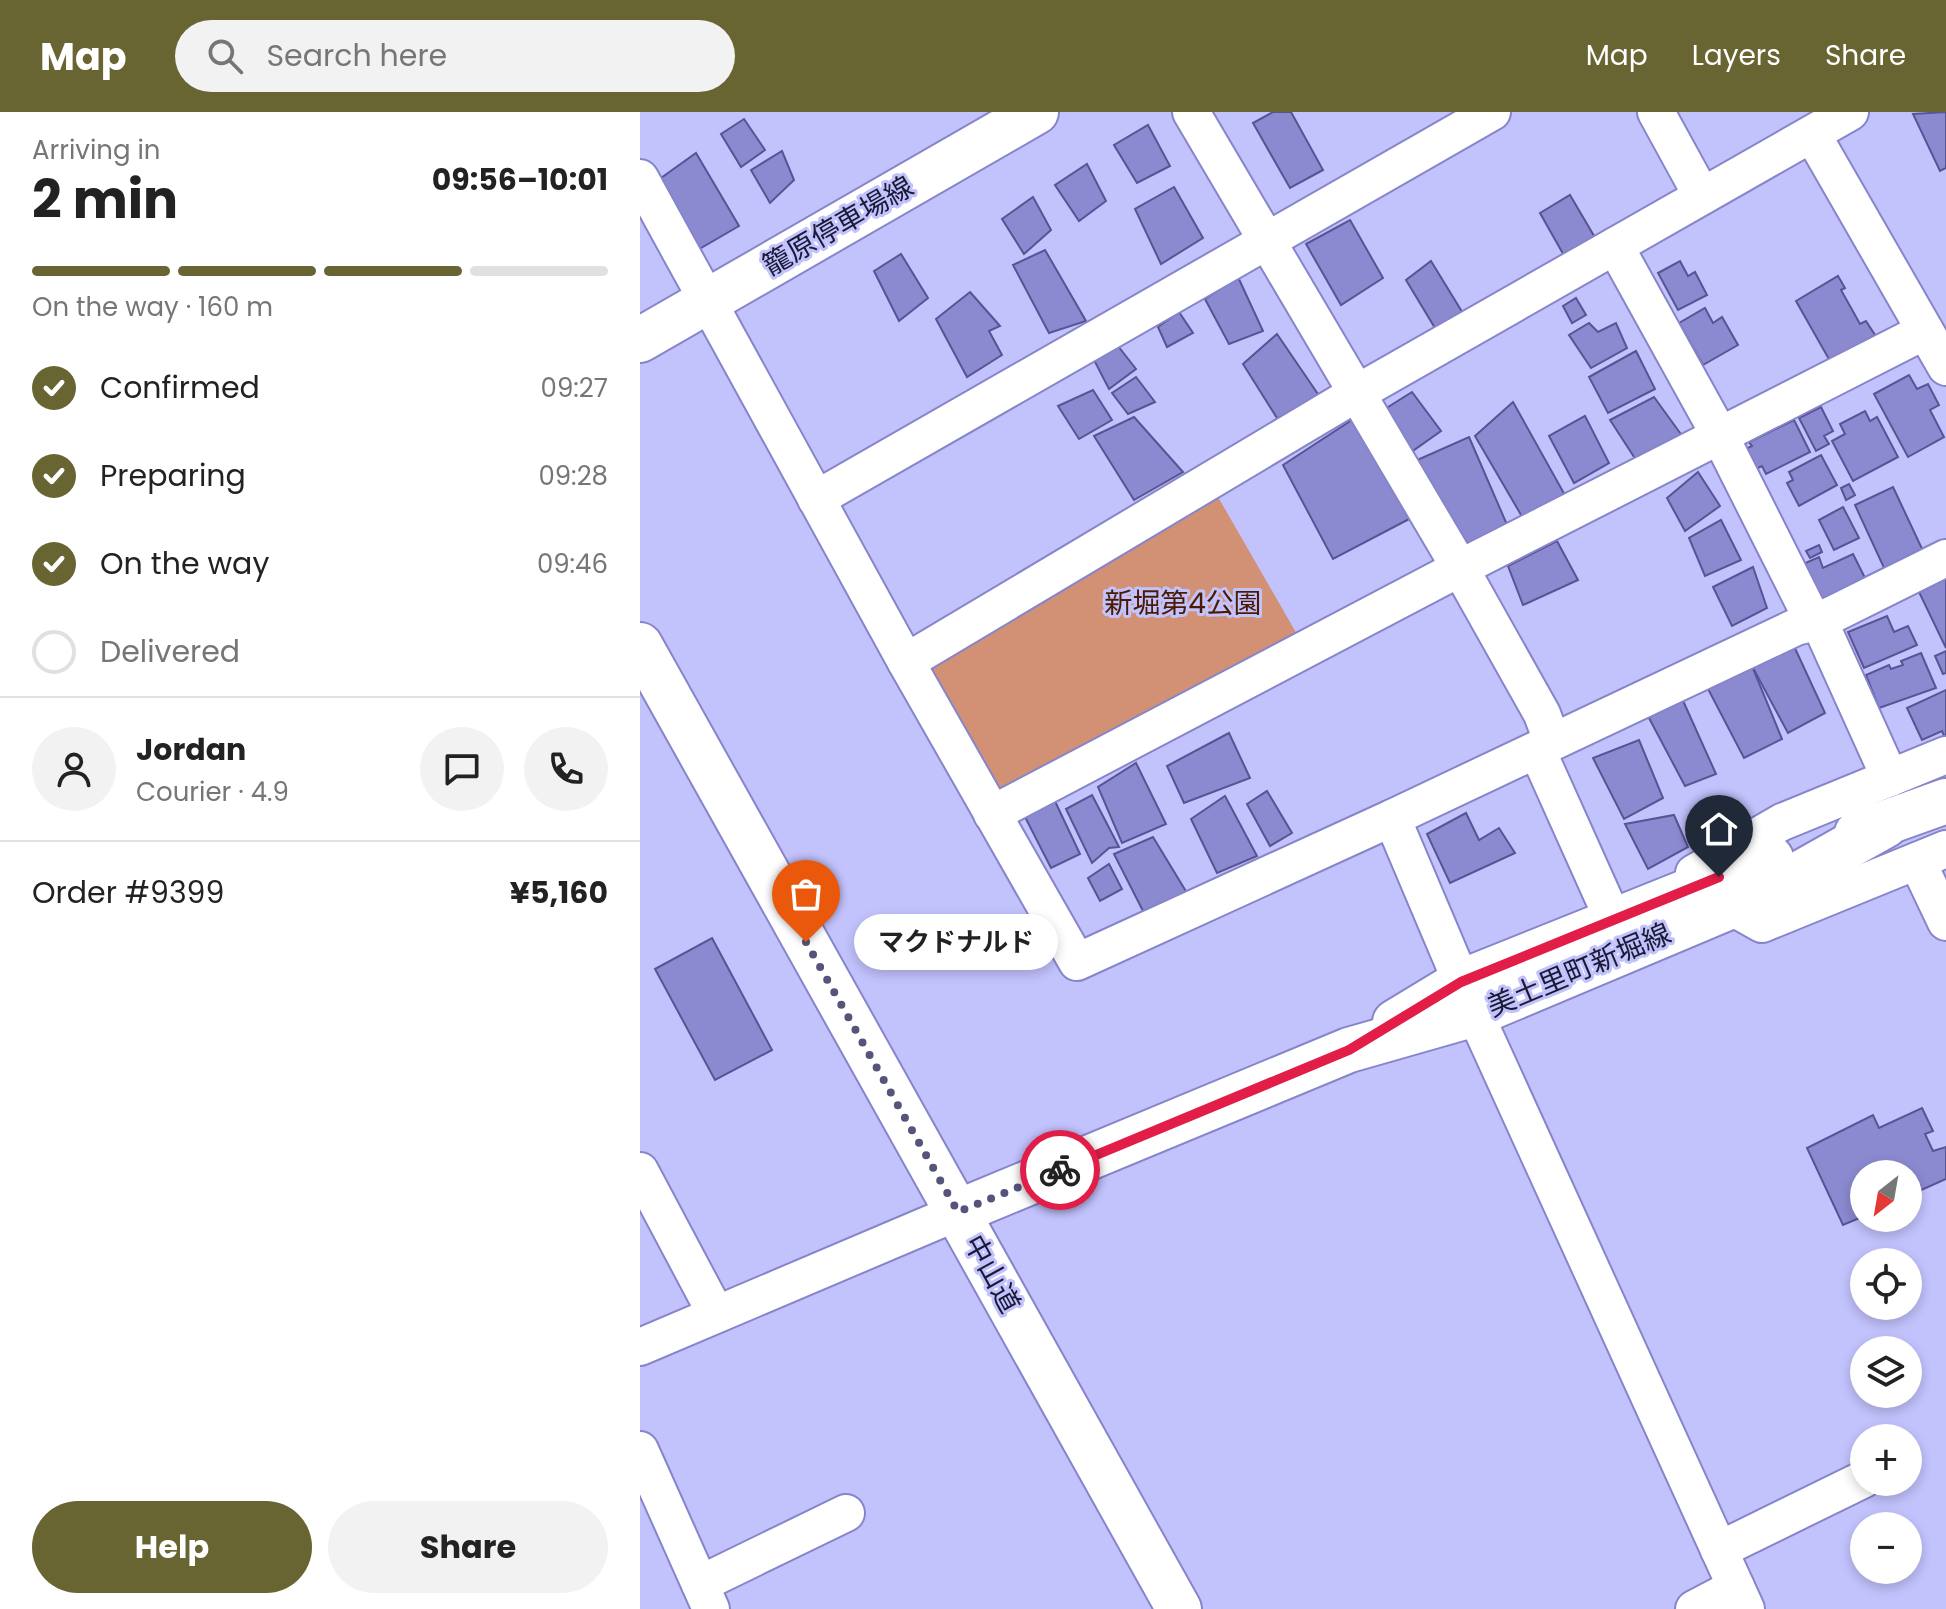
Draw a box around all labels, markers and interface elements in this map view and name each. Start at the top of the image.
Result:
search box [175,20,735,92]
text: Map [40,30,127,83]
icon: search [203,34,247,78]
text: Search here [267,34,447,77]
text: Map [1586,36,1648,75]
text: Layers [1692,36,1781,75]
text: Share [1825,36,1906,75]
text: Arriving in [32,132,161,168]
text: 09:56–10:01 [432,158,608,201]
text: 2 min [32,163,178,236]
street label: 籠原停車場線 [755,167,921,285]
text: On the way · 160 m [32,289,273,325]
icon: check [32,366,76,410]
text: Confirmed [100,366,260,409]
text: 09:27 [541,370,608,406]
icon: check [32,454,76,498]
text: Preparing [100,454,246,497]
text: 09:28 [538,458,608,494]
icon: check [32,542,76,586]
text: On the way [100,542,269,585]
text: 09:46 [537,546,608,582]
park label: 新堀第4公園 [1104,584,1262,623]
text: Delivered [100,630,240,673]
button: person [32,727,116,811]
button: chat [420,727,504,811]
button: phone [524,727,608,811]
text: Jordan [136,728,246,771]
text: Courier · 4.9 [136,774,289,810]
pin [1685,795,1753,877]
icon: home [1697,807,1741,851]
pin [772,860,840,942]
text: Order #9399 [32,871,224,914]
text: ¥5,160 [510,871,608,914]
icon: bag [784,872,828,916]
callout: マクドナルド [854,914,1058,970]
street label: 美土里町新堀線 [1481,914,1677,1026]
text: マクドナルド [878,924,1034,960]
courier [1020,1130,1100,1210]
icon: bike [1038,1148,1082,1192]
north arrow [1850,1160,1922,1232]
map controls [1850,1160,1922,1584]
street label: 中山道 [955,1228,1029,1320]
button: locate [1850,1248,1922,1320]
button: layers [1850,1336,1922,1408]
button: + [1850,1424,1922,1496]
button: Help [32,1501,312,1593]
button: Share [328,1501,608,1593]
button: − [1850,1512,1922,1584]

